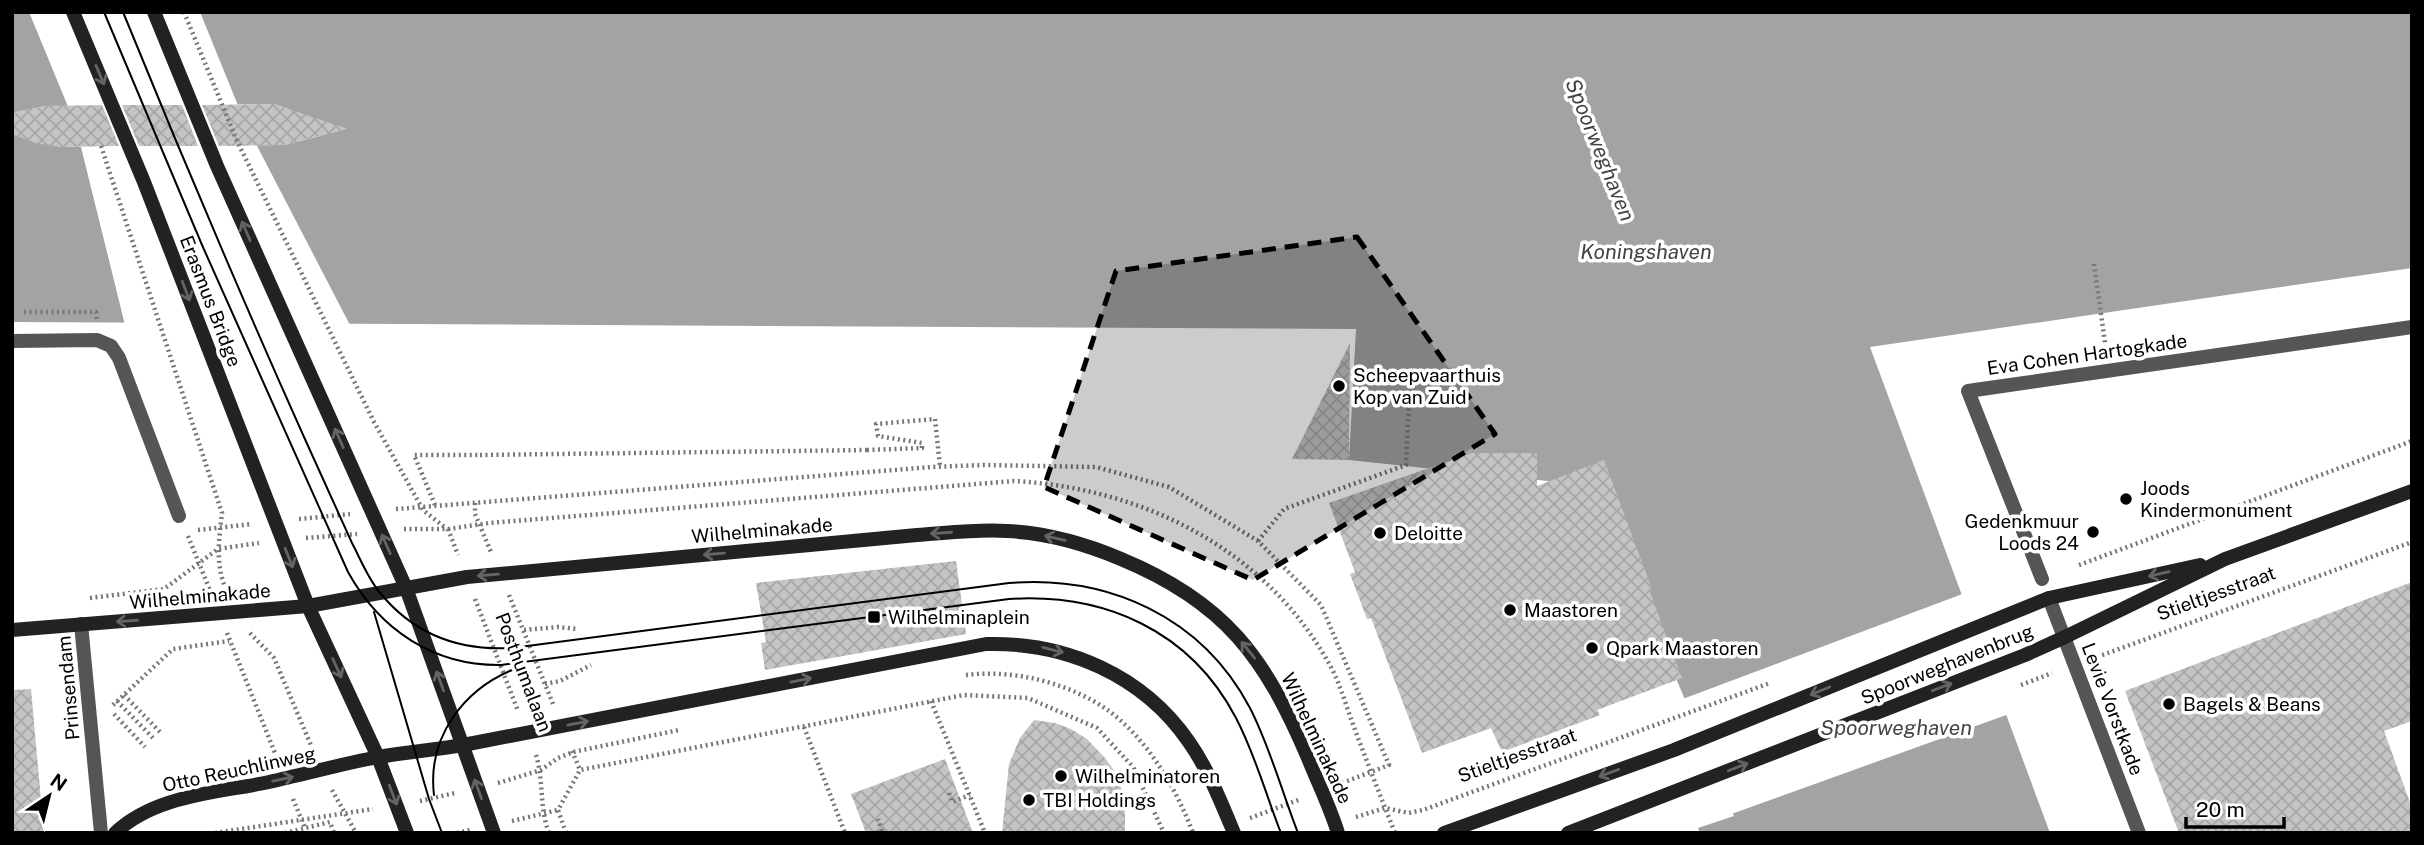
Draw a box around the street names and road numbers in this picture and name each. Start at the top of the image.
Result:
street label: Erasmus Bridge [176,232,246,370]
street label: Eva Cohen Hartogkade [1986,329,2188,379]
street label: Wilhelminakade [690,513,834,547]
street label: Stieltjesstraat [2154,561,2278,625]
street label: Wilhelminakade [128,579,272,613]
street label: Posthumalaan [491,609,557,735]
street label: Spoorweghavenbrug [1857,619,2037,709]
street label: Prinsendam [52,635,84,741]
street label: Levie Vorstkade [2078,640,2148,778]
street label: Wilhelminakade [1277,669,1357,807]
street label: Stieltjesstraat [1455,723,1579,787]
street label: Otto Reuchlinweg [160,742,318,796]

